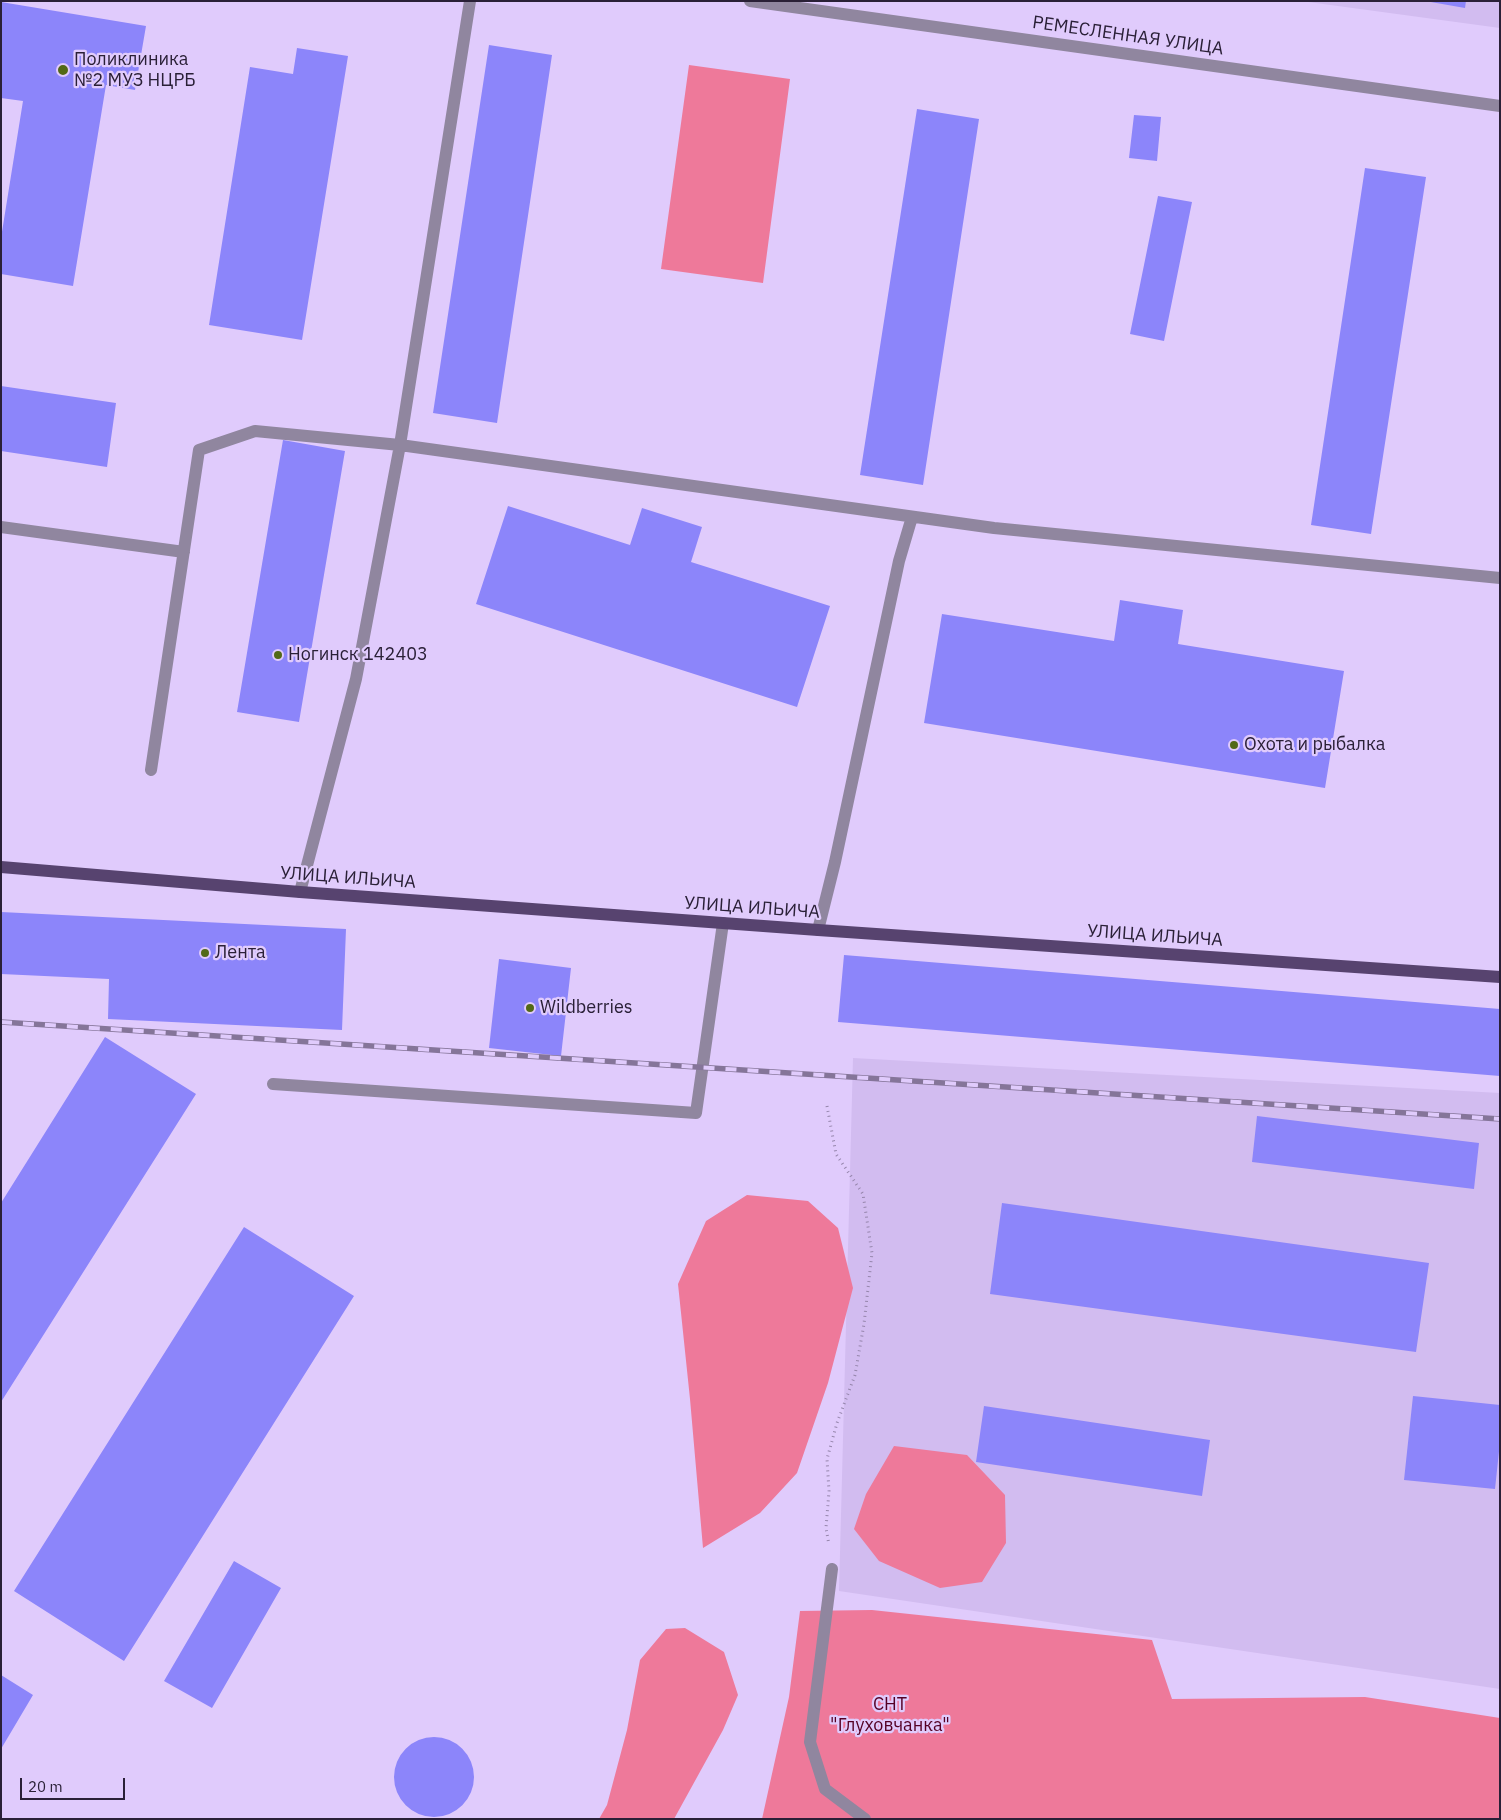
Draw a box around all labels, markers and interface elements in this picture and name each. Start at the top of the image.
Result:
street label: РЕМЕСЛЕННАЯ УЛИЦА [1031,12,1225,60]
place label: Поликлиника №2 МУЗ НЦРБ [74,49,196,92]
marker: Поликлиника №2 МУЗ НЦРБ [56,63,70,77]
place label: Ногинск 142403 [288,644,428,666]
marker: Ногинск 142403 [272,649,284,661]
place label: Охота и рыбалка [1244,734,1385,756]
marker: Охота и рыбалка [1228,739,1240,751]
street label: УЛИЦА ИЛЬИЧА [279,862,417,894]
street label: УЛИЦА ИЛЬИЧА [683,892,821,924]
street label: УЛИЦА ИЛЬИЧА [1086,920,1224,952]
place label: Лента [215,942,266,964]
marker: Лента [199,947,211,959]
place label: Wildberries [540,997,633,1019]
marker: Wildberries [524,1002,536,1014]
park label: СНТ "Глуховчанка" [830,1694,950,1736]
scale bar [22,1768,128,1800]
text: 20 m [28,1777,63,1796]

